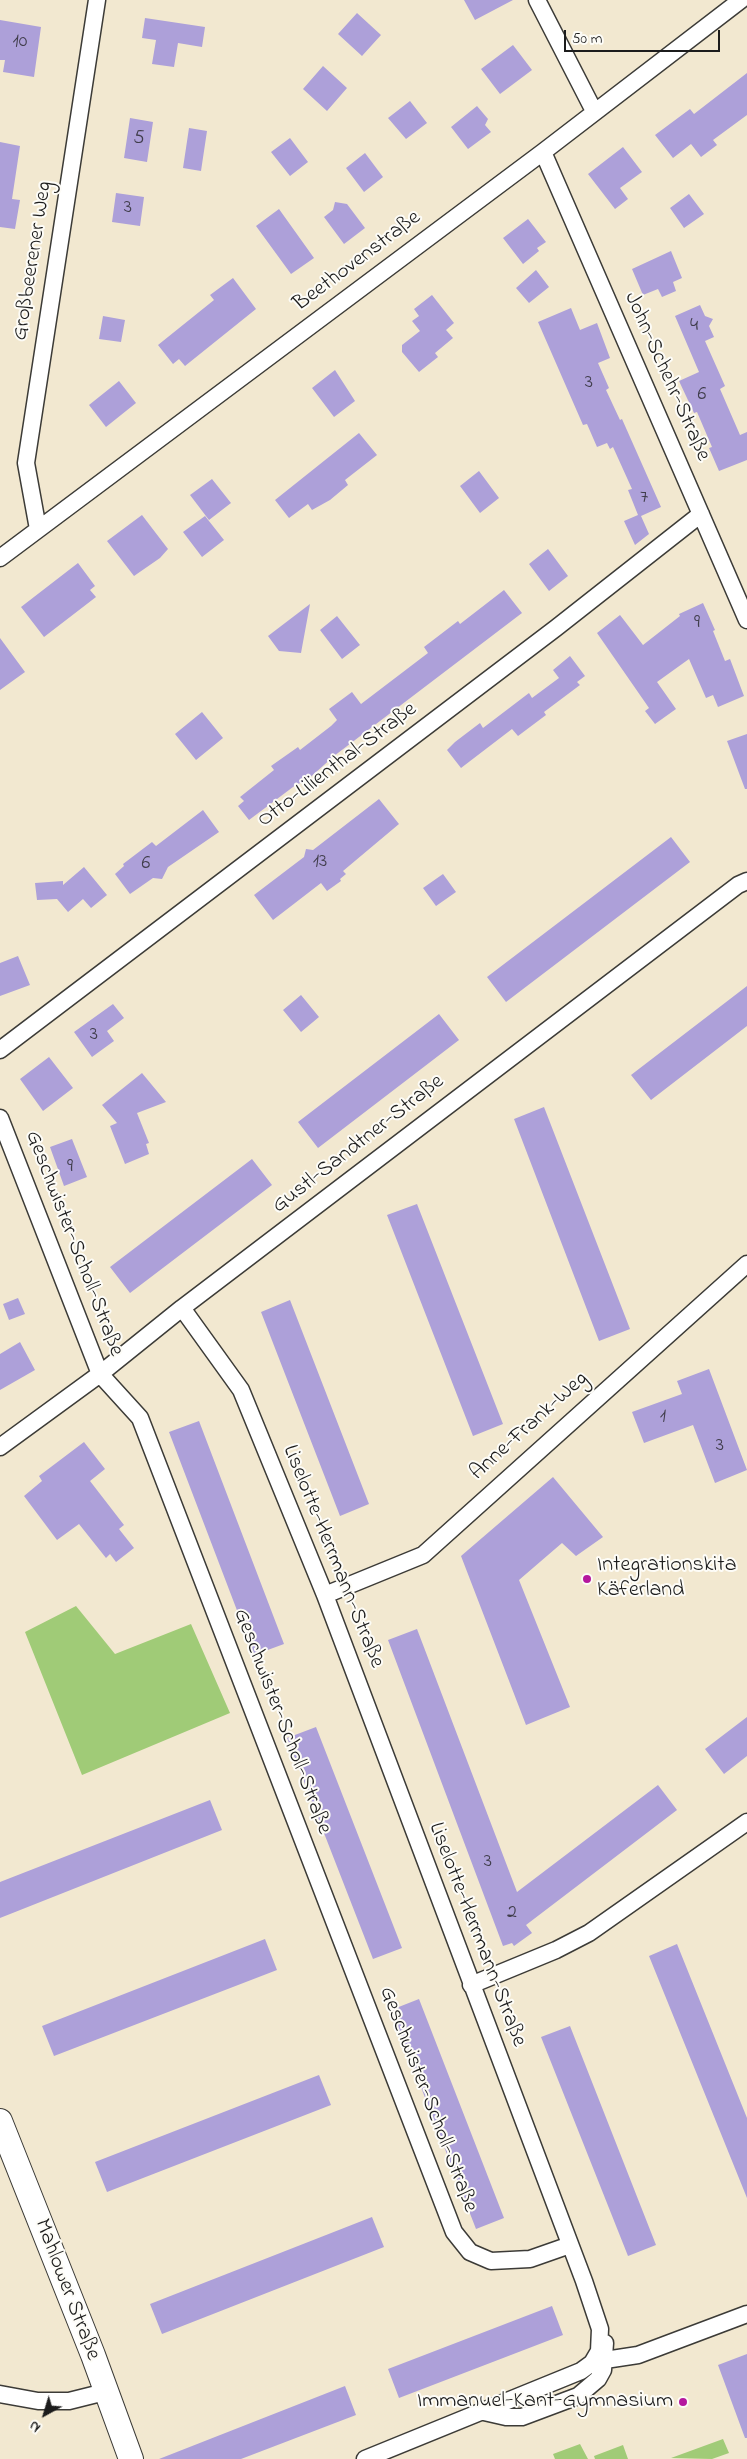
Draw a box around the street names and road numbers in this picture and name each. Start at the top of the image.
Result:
street label: Großbeerener Weg [8,180,60,342]
street label: Beethovenstraße [289,206,427,318]
street label: John-Schehr-Straße [617,288,715,466]
street label: Otto-Lilienthal-Straße [253,697,423,835]
street label: Gustl-Sandtner-Straße [268,1070,450,1220]
street label: Geschwister-Scholl-Straße [18,1128,128,1360]
street label: Anne-Frank-Weg [465,1367,595,1487]
street label: Liselotte-Herrmann-Straße [275,1442,389,1672]
street label: Geschwister-Scholl-Straße [226,1606,336,1838]
street label: Liselotte-Herrmann-Straße [421,1819,531,2051]
street label: Geschwister-Scholl-Straße [372,1984,482,2216]
street label: Mahlower Straße [27,2216,105,2364]

